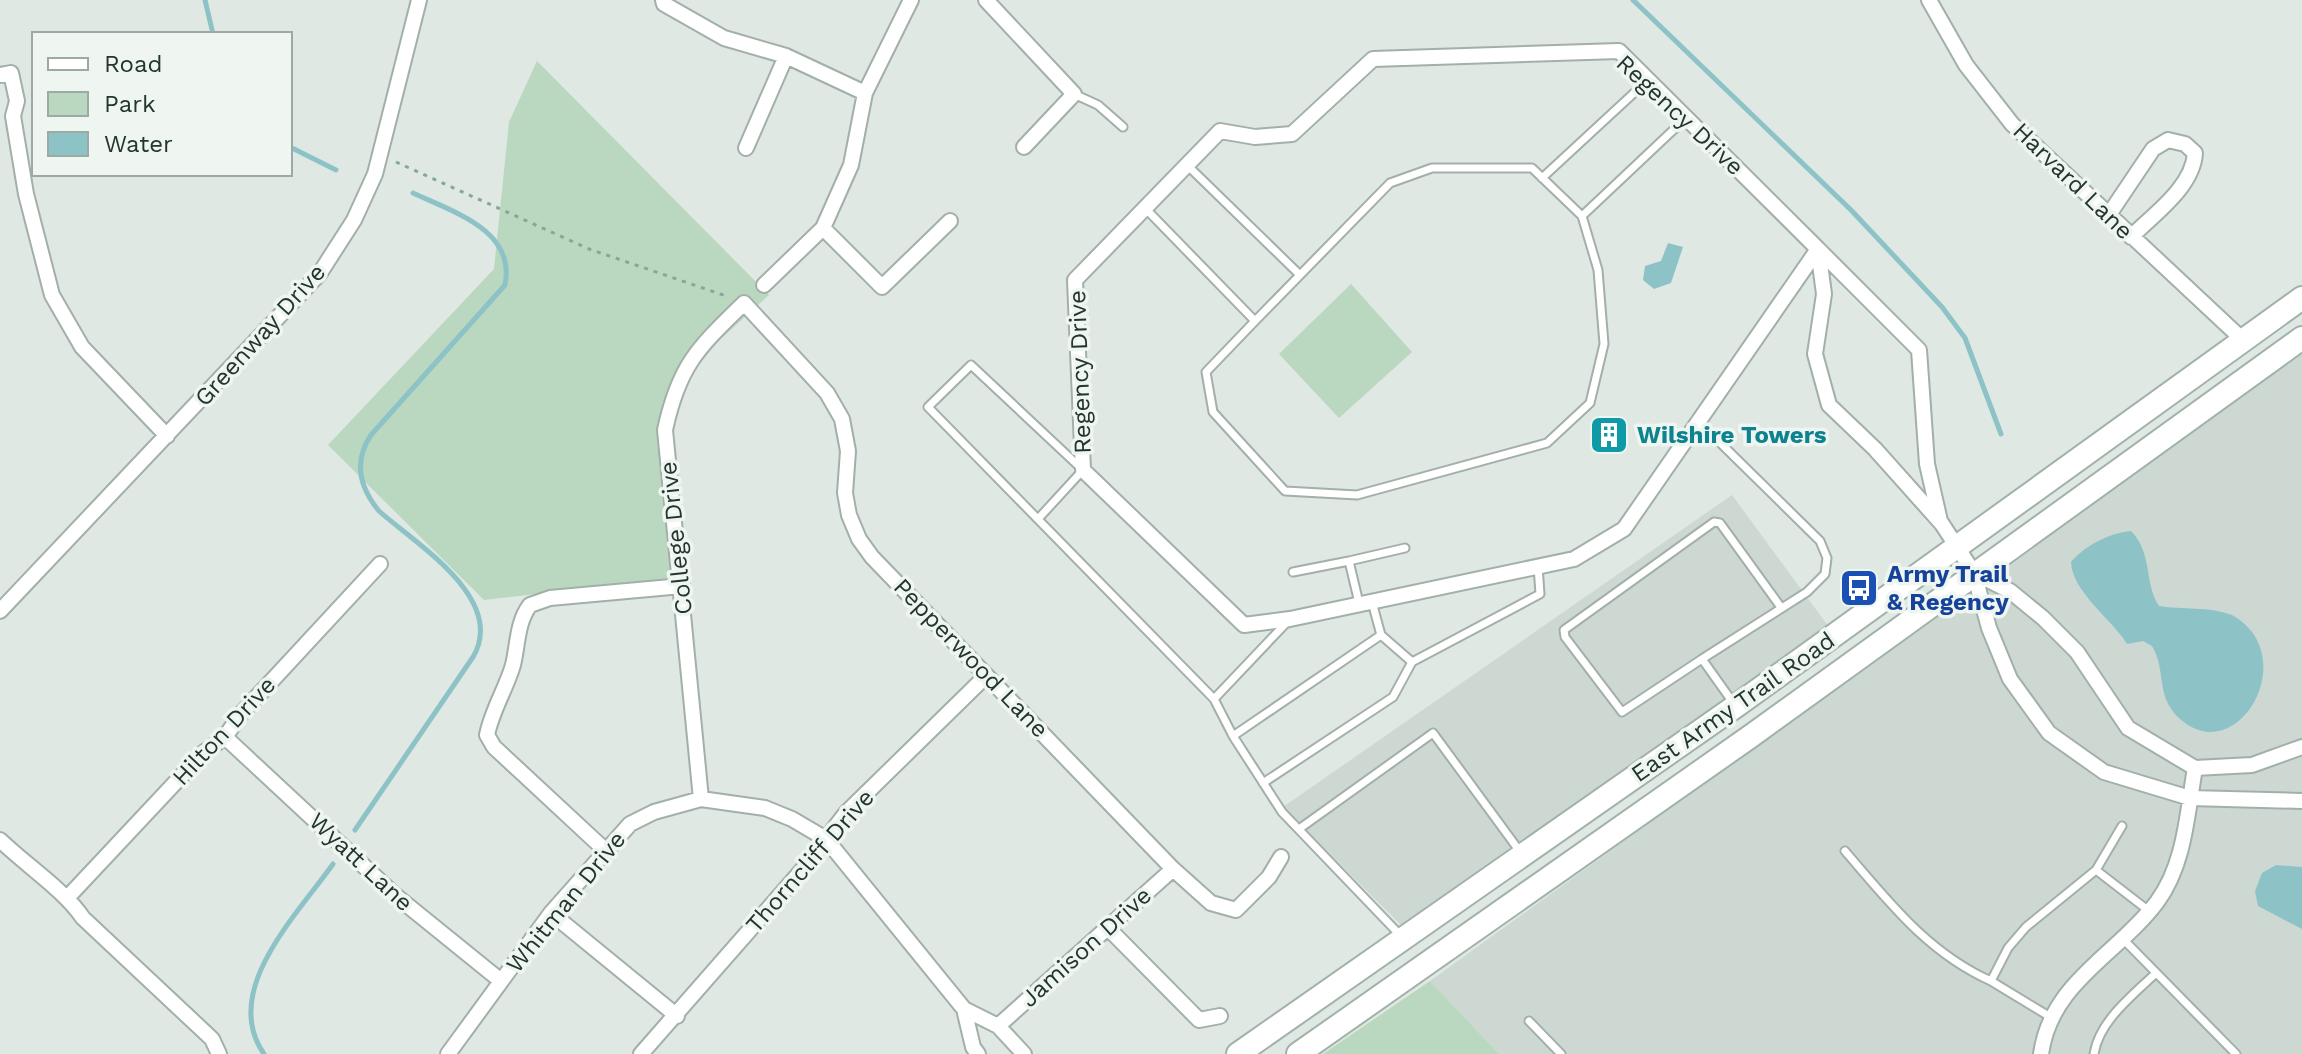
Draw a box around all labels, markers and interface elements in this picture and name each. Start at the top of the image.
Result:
legend [32,32,292,176]
street label: Regency Drive [1611,49,1749,181]
text: Road [104,50,163,78]
text: Park [104,90,156,118]
street label: Harvard Lane [2007,117,2139,245]
text: Water [104,130,173,158]
street label: Greenway Drive [189,258,331,412]
street label: Regency Drive [1063,290,1097,454]
building icon: Wilshire Towers [1588,414,1630,456]
place label: Wilshire Towers [1637,421,1827,449]
street label: College Drive [654,460,698,616]
place label: Army Trail & Regency [1887,560,2009,616]
bus stop icon: Army Trail & Regency [1838,567,1880,609]
street label: Pepperwood Lane [888,573,1054,743]
street label: East Army Trail Road [1626,626,1840,788]
street label: Hilton Drive [167,671,281,791]
street label: Thorncliff Drive [740,784,880,938]
street label: Wyatt Lane [303,807,419,917]
street label: Whitman Drive [501,826,631,978]
street label: Jamison Drive [1015,881,1157,1013]

